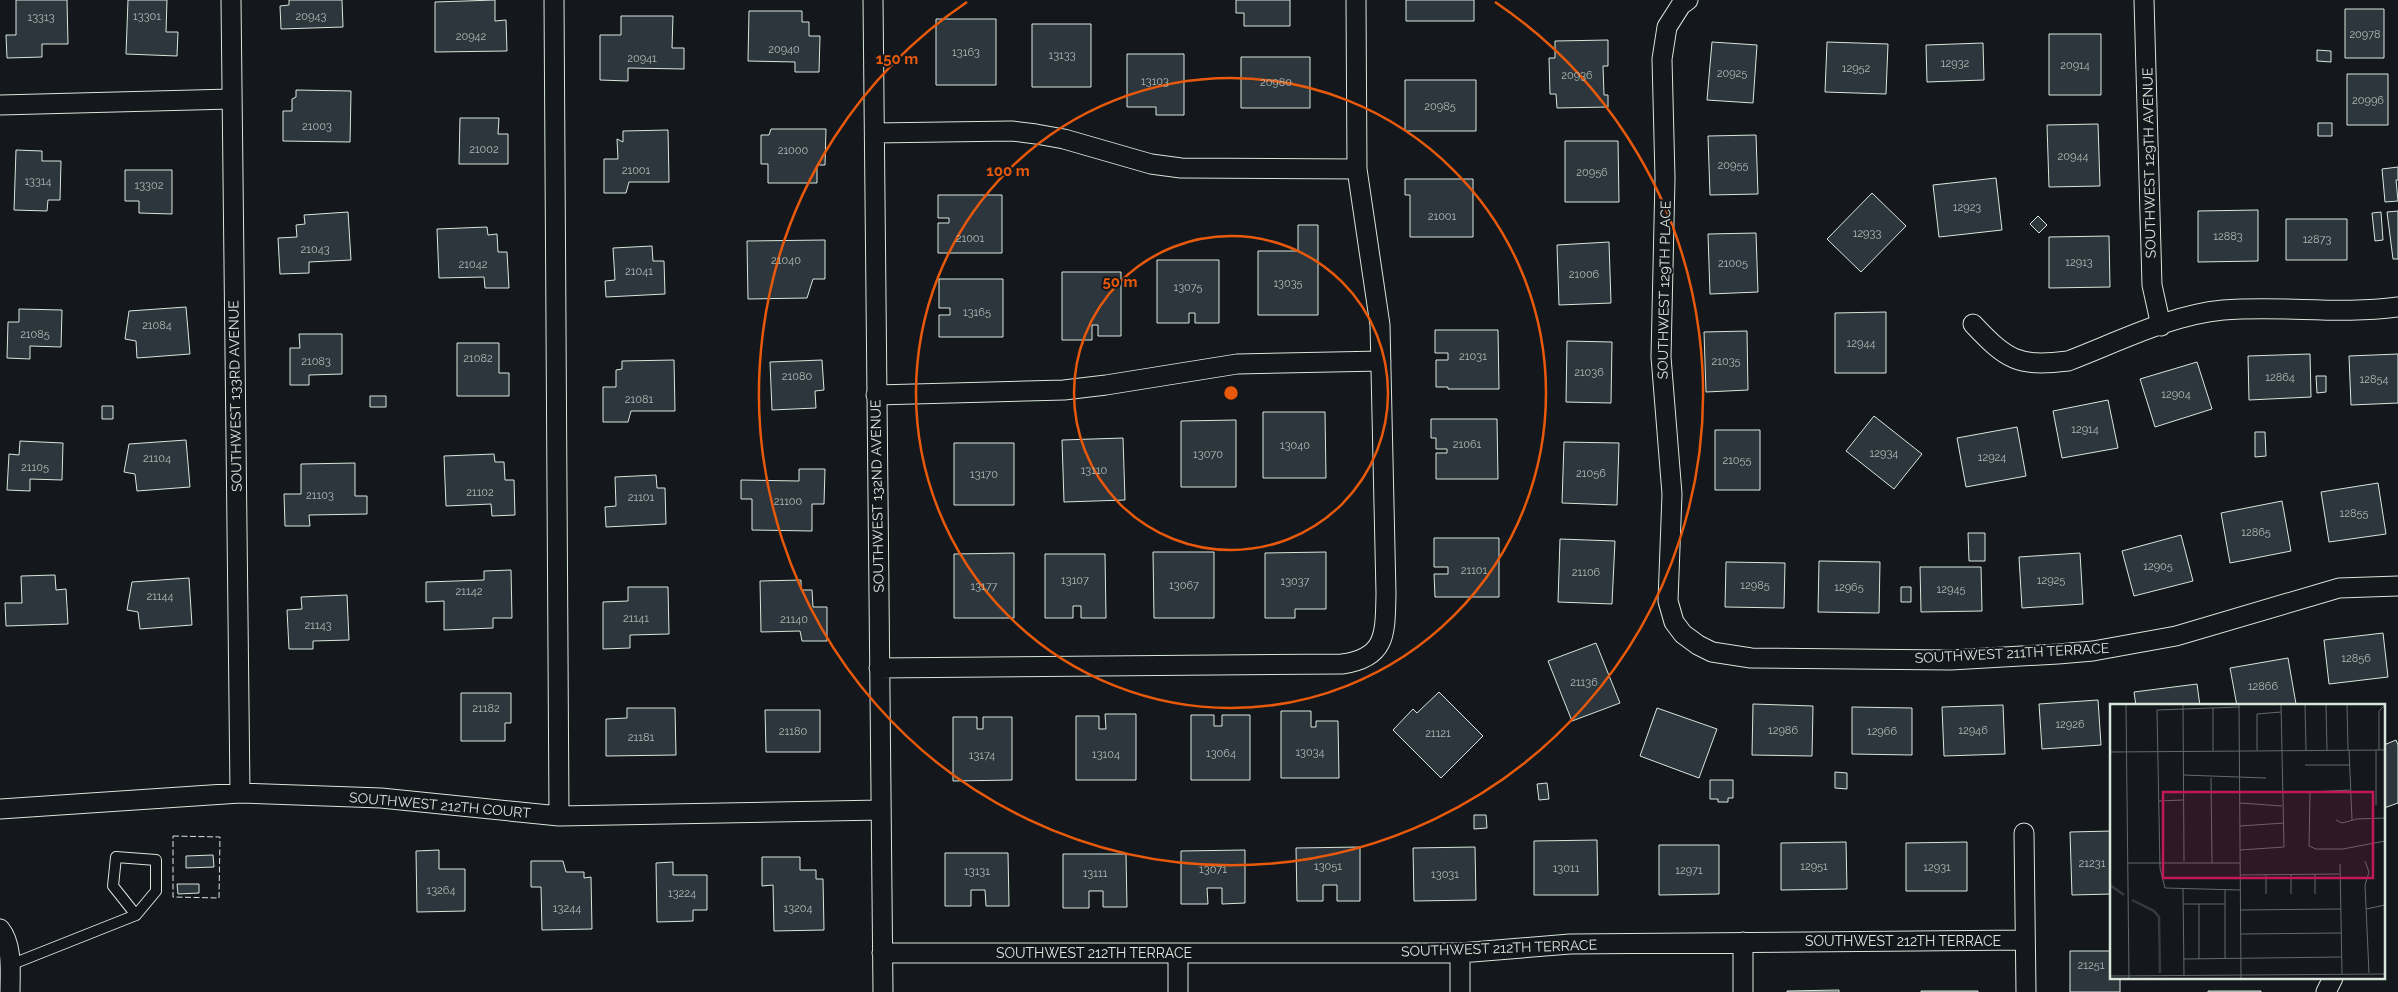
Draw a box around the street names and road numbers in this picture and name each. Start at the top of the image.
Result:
street label: SOUTHWEST 129TH AVENUE [2139,67,2159,259]
street label: SOUTHWEST 129TH PLACE [1654,200,1674,380]
street label: SOUTHWEST 133RD AVENUE [225,300,245,492]
street label: SOUTHWEST 132ND AVENUE [867,399,887,593]
street label: SOUTHWEST 211TH TERRACE [1914,640,2110,666]
street label: SOUTHWEST 212TH COURT [349,789,532,821]
street label: SOUTHWEST 212TH TERRACE [1805,933,2001,949]
street label: SOUTHWEST 212TH TERRACE [1401,937,1597,959]
street label: SOUTHWEST 212TH TERRACE [996,945,1192,961]

